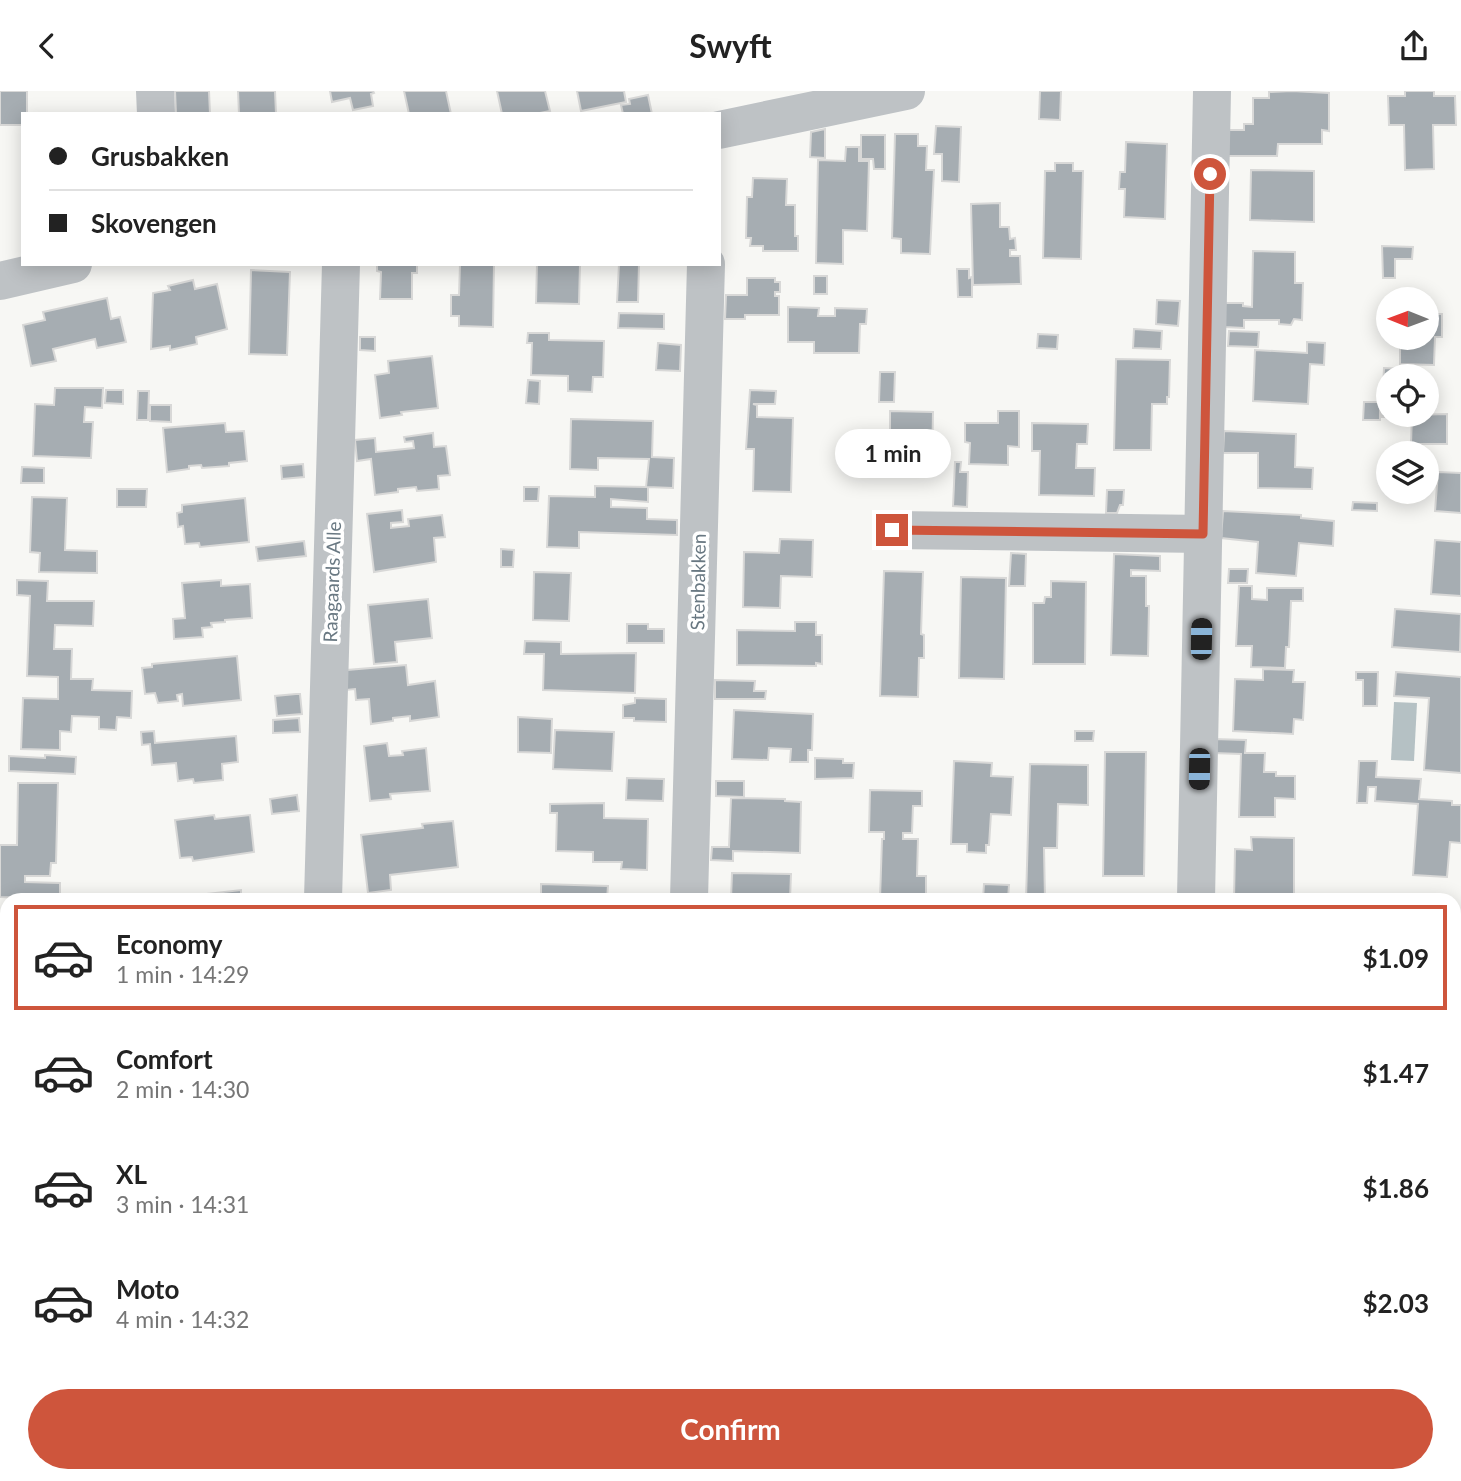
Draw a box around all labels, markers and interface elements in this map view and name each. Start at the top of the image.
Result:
text: Swyft [689,26,772,65]
icon: back [28,27,66,65]
icon: share [1395,27,1433,65]
text: Grusbakken [91,140,229,172]
route start [1194,158,1226,190]
text: Skovengen [91,207,217,239]
north arrow [1376,287,1438,350]
map controls [1376,287,1439,504]
button: locate [1376,364,1439,427]
callout: 1 min [834,429,950,477]
text: 1 min [864,439,922,467]
button: layers [1376,441,1439,504]
route end [876,514,908,546]
street label: Raagaards Alle [318,521,345,643]
street label: Stenbakken [685,533,710,631]
car [1191,618,1212,660]
car [1189,748,1210,790]
icon: car [32,926,95,989]
text: Economy [116,928,222,960]
text: $1.09 [1363,942,1429,974]
text: 1 min · 14:29 [116,960,249,988]
icon: car [32,1041,95,1104]
text: Comfort [116,1043,213,1075]
text: $1.47 [1363,1057,1429,1089]
text: 2 min · 14:30 [116,1075,249,1103]
icon: car [32,1156,95,1219]
text: XL [116,1158,147,1190]
text: $1.86 [1363,1172,1429,1204]
text: 3 min · 14:31 [116,1190,249,1218]
icon: car [32,1271,95,1334]
text: Moto [116,1273,179,1305]
text: $2.03 [1363,1287,1429,1319]
text: 4 min · 14:32 [116,1305,249,1333]
button: Confirm [28,1389,1433,1469]

